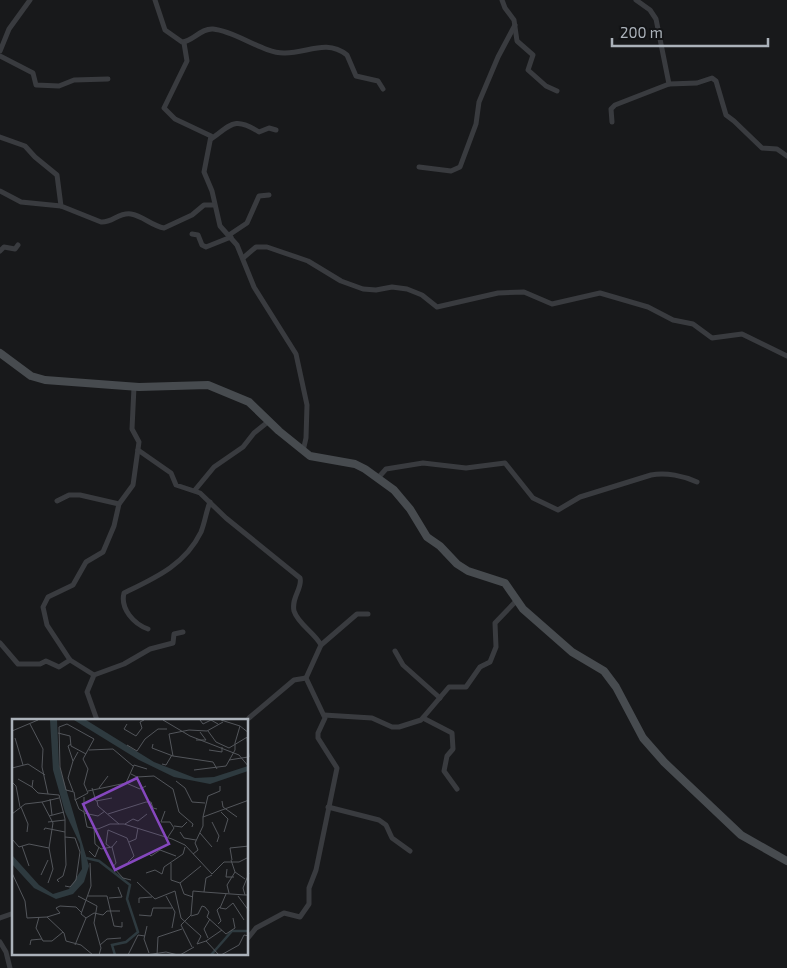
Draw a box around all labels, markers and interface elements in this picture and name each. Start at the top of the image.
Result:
scale bar [612,15,768,47]
text: 200 m [620,23,663,41]
inset map [12,719,249,956]

